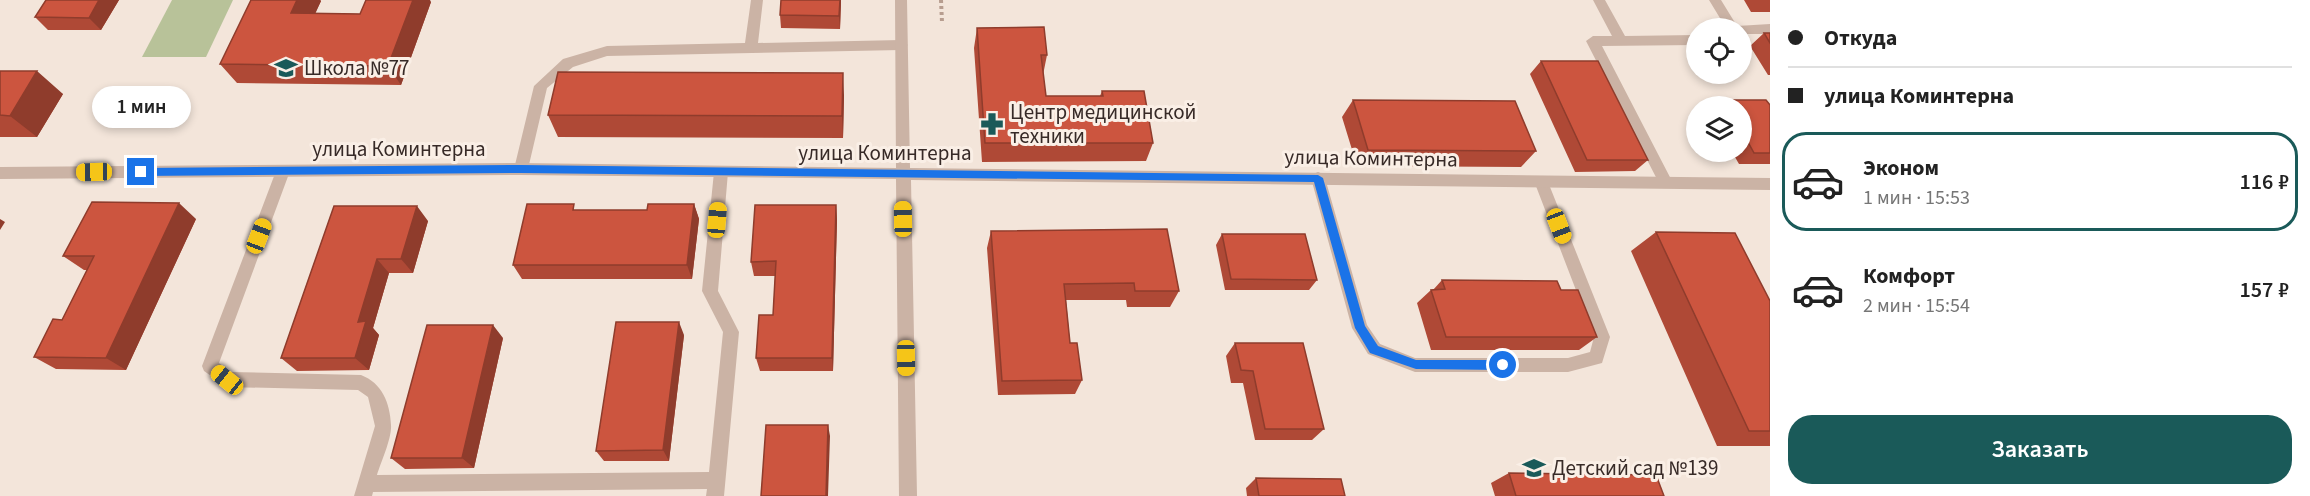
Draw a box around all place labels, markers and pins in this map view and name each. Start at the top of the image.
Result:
place label: Школа №77 [304,53,409,83]
school or university icon: Школа №77 [273,55,299,81]
place label: Центр медицинской техники [1010,97,1196,151]
pharmacy icon: Центр медицинской техники [979,111,1005,137]
place label: Детский сад №139 [1552,453,1718,483]
school or university icon: Детский сад №139 [1521,455,1547,481]

